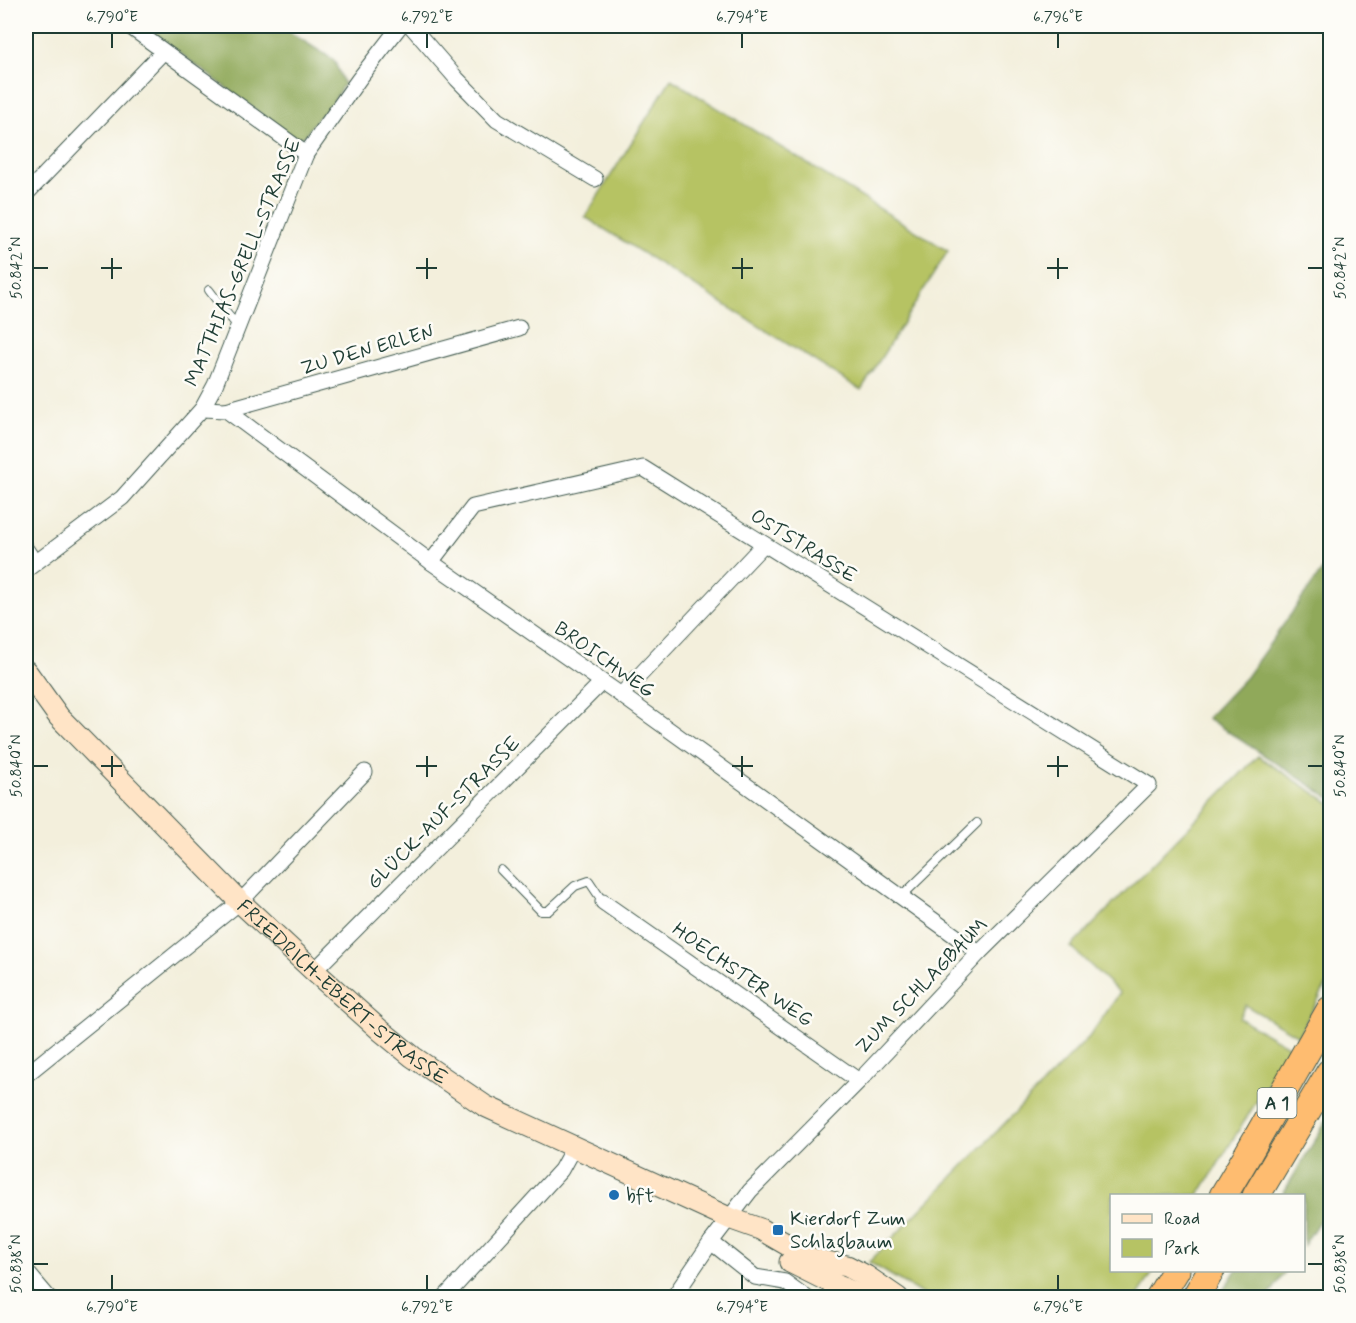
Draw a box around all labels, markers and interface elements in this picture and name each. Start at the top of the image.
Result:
text: 6.790°E [86,8,138,28]
text: 6.792°E [401,8,453,28]
text: 6.794°E [716,8,768,28]
text: 6.796°E [1033,8,1083,28]
street label: MATTHIAS-GRELL-STRASSE [179,134,308,391]
text: 50.842°N [7,237,27,299]
text: 50.842°N [1331,237,1351,299]
street label: ZU DEN ERLEN [298,319,437,382]
street label: OSTSTRASSE [745,503,862,590]
street label: BROICHWEG [548,616,660,705]
street label: GLÜCK-AUF-STRASSE [361,730,527,896]
text: 50.840°N [7,735,27,797]
text: 50.840°N [1331,735,1351,797]
street label: FRIEDRICH-EBERT-STRASSE [231,894,453,1092]
street label: ZUM SCHLAGBAUM [850,912,994,1060]
street label: HOECHSTER WEG [666,917,818,1034]
road number: A 1 [1258,1088,1296,1118]
place label: bft [626,1183,654,1210]
marker: bft [607,1188,621,1202]
legend [1110,1194,1305,1272]
place label: Kierdorf Zum Schlagbaum [790,1206,906,1258]
text: Road [1164,1207,1200,1231]
marker: Kierdorf Zum Schlagbaum [771,1223,785,1237]
text: 50.838°N [7,1234,27,1294]
text: 50.838°N [1331,1234,1351,1294]
text: Park [1164,1237,1200,1261]
text: 6.790°E [86,1298,138,1318]
text: 6.792°E [401,1298,453,1318]
text: 6.794°E [716,1298,768,1318]
text: 6.796°E [1033,1298,1083,1318]

